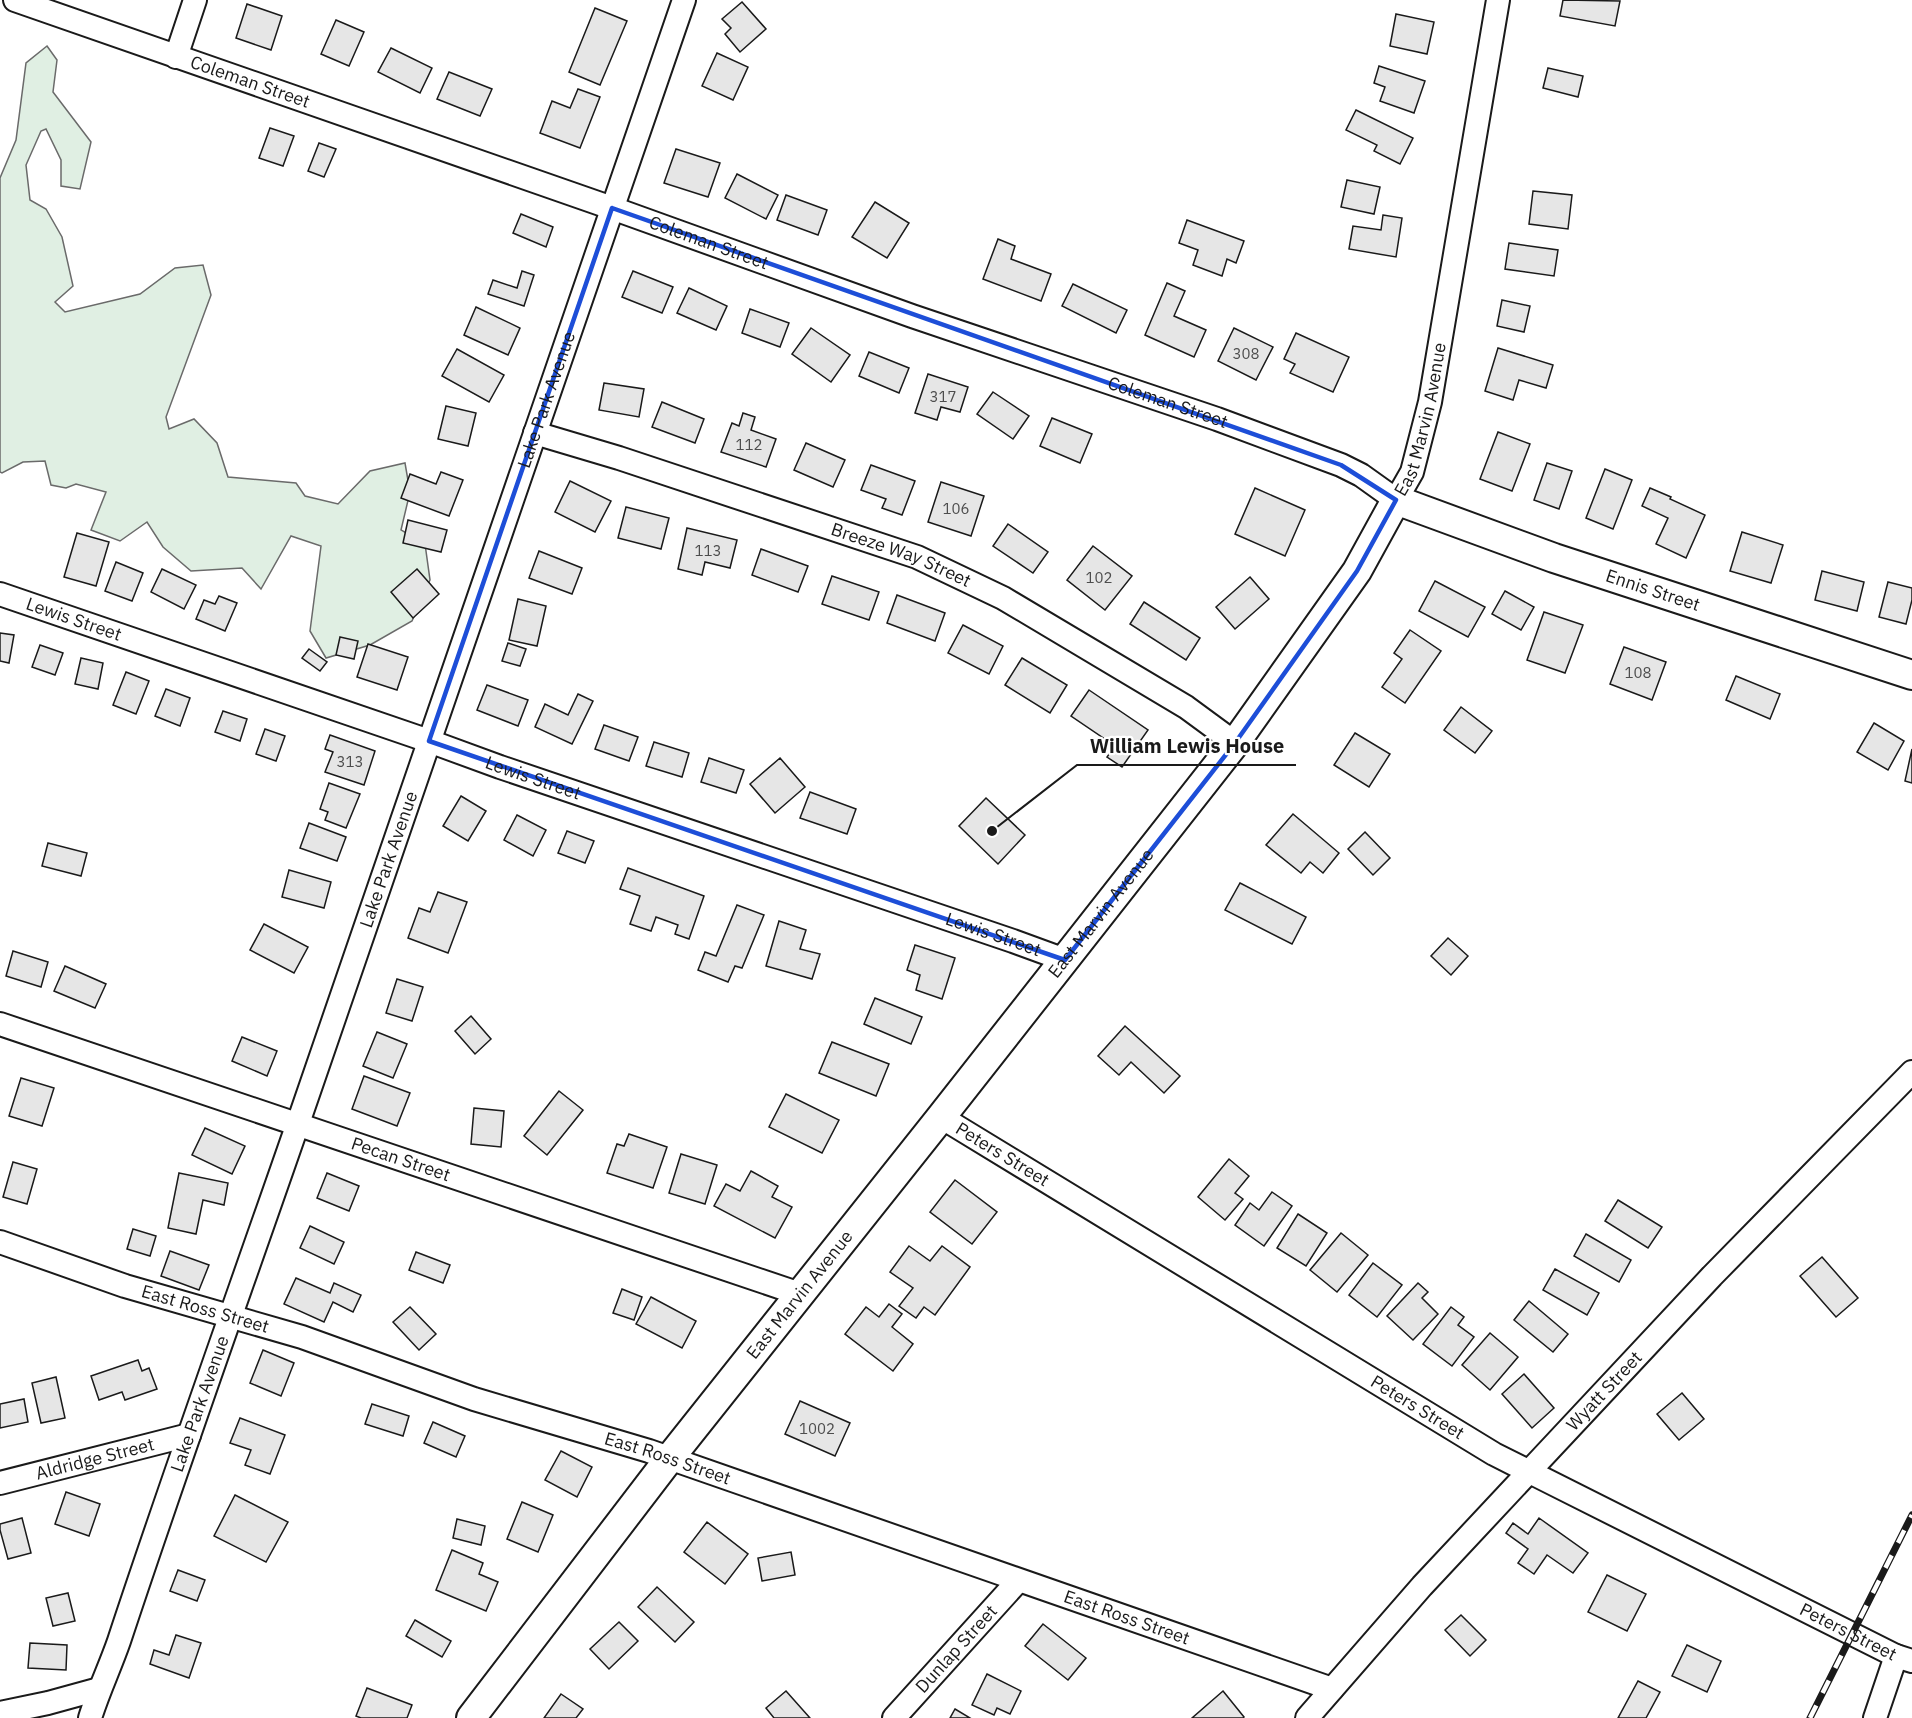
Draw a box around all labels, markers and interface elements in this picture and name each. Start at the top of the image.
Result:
street label: Coleman Street [187,50,313,113]
street label: Coleman Street [646,210,772,274]
street label: Lake Park Avenue [512,328,580,471]
street label: East Marvin Avenue [1389,341,1451,500]
house number: 308 [1232,344,1260,363]
street label: Coleman Street [1105,371,1231,433]
house number: 317 [929,387,957,406]
house number: 112 [735,435,763,454]
house number: 106 [942,499,970,518]
street label: Breeze Way Street [828,517,975,592]
house number: 113 [694,541,722,560]
street label: Ennis Street [1603,564,1703,616]
house number: 102 [1085,568,1113,587]
street label: Lewis Street [23,592,125,646]
house number: 108 [1624,663,1652,682]
callout: William Lewis House [1077,727,1296,765]
text: William Lewis House [1090,732,1284,759]
street label: Lewis Street [482,751,584,805]
house number: 313 [336,752,364,771]
street label: Lake Park Avenue [354,788,422,931]
street label: East Marvin Avenue [1043,844,1159,982]
street label: Lewis Street [943,907,1044,961]
street label: Peters Street [952,1117,1054,1191]
street label: Pecan Street [348,1131,453,1186]
street label: East Marvin Avenue [741,1225,858,1363]
street label: East Ross Street [139,1279,272,1338]
street label: Lake Park Avenue [165,1332,234,1475]
street label: Wyatt Street [1561,1346,1647,1435]
street label: Peters Street [1367,1370,1469,1444]
house number: 1002 [799,1419,835,1438]
street label: East Ross Street [602,1426,734,1490]
street label: Aldridge Street [33,1432,157,1484]
street label: East Ross Street [1061,1584,1193,1650]
street label: Peters Street [1796,1598,1901,1666]
street label: Dunlap Street [910,1600,1002,1698]

